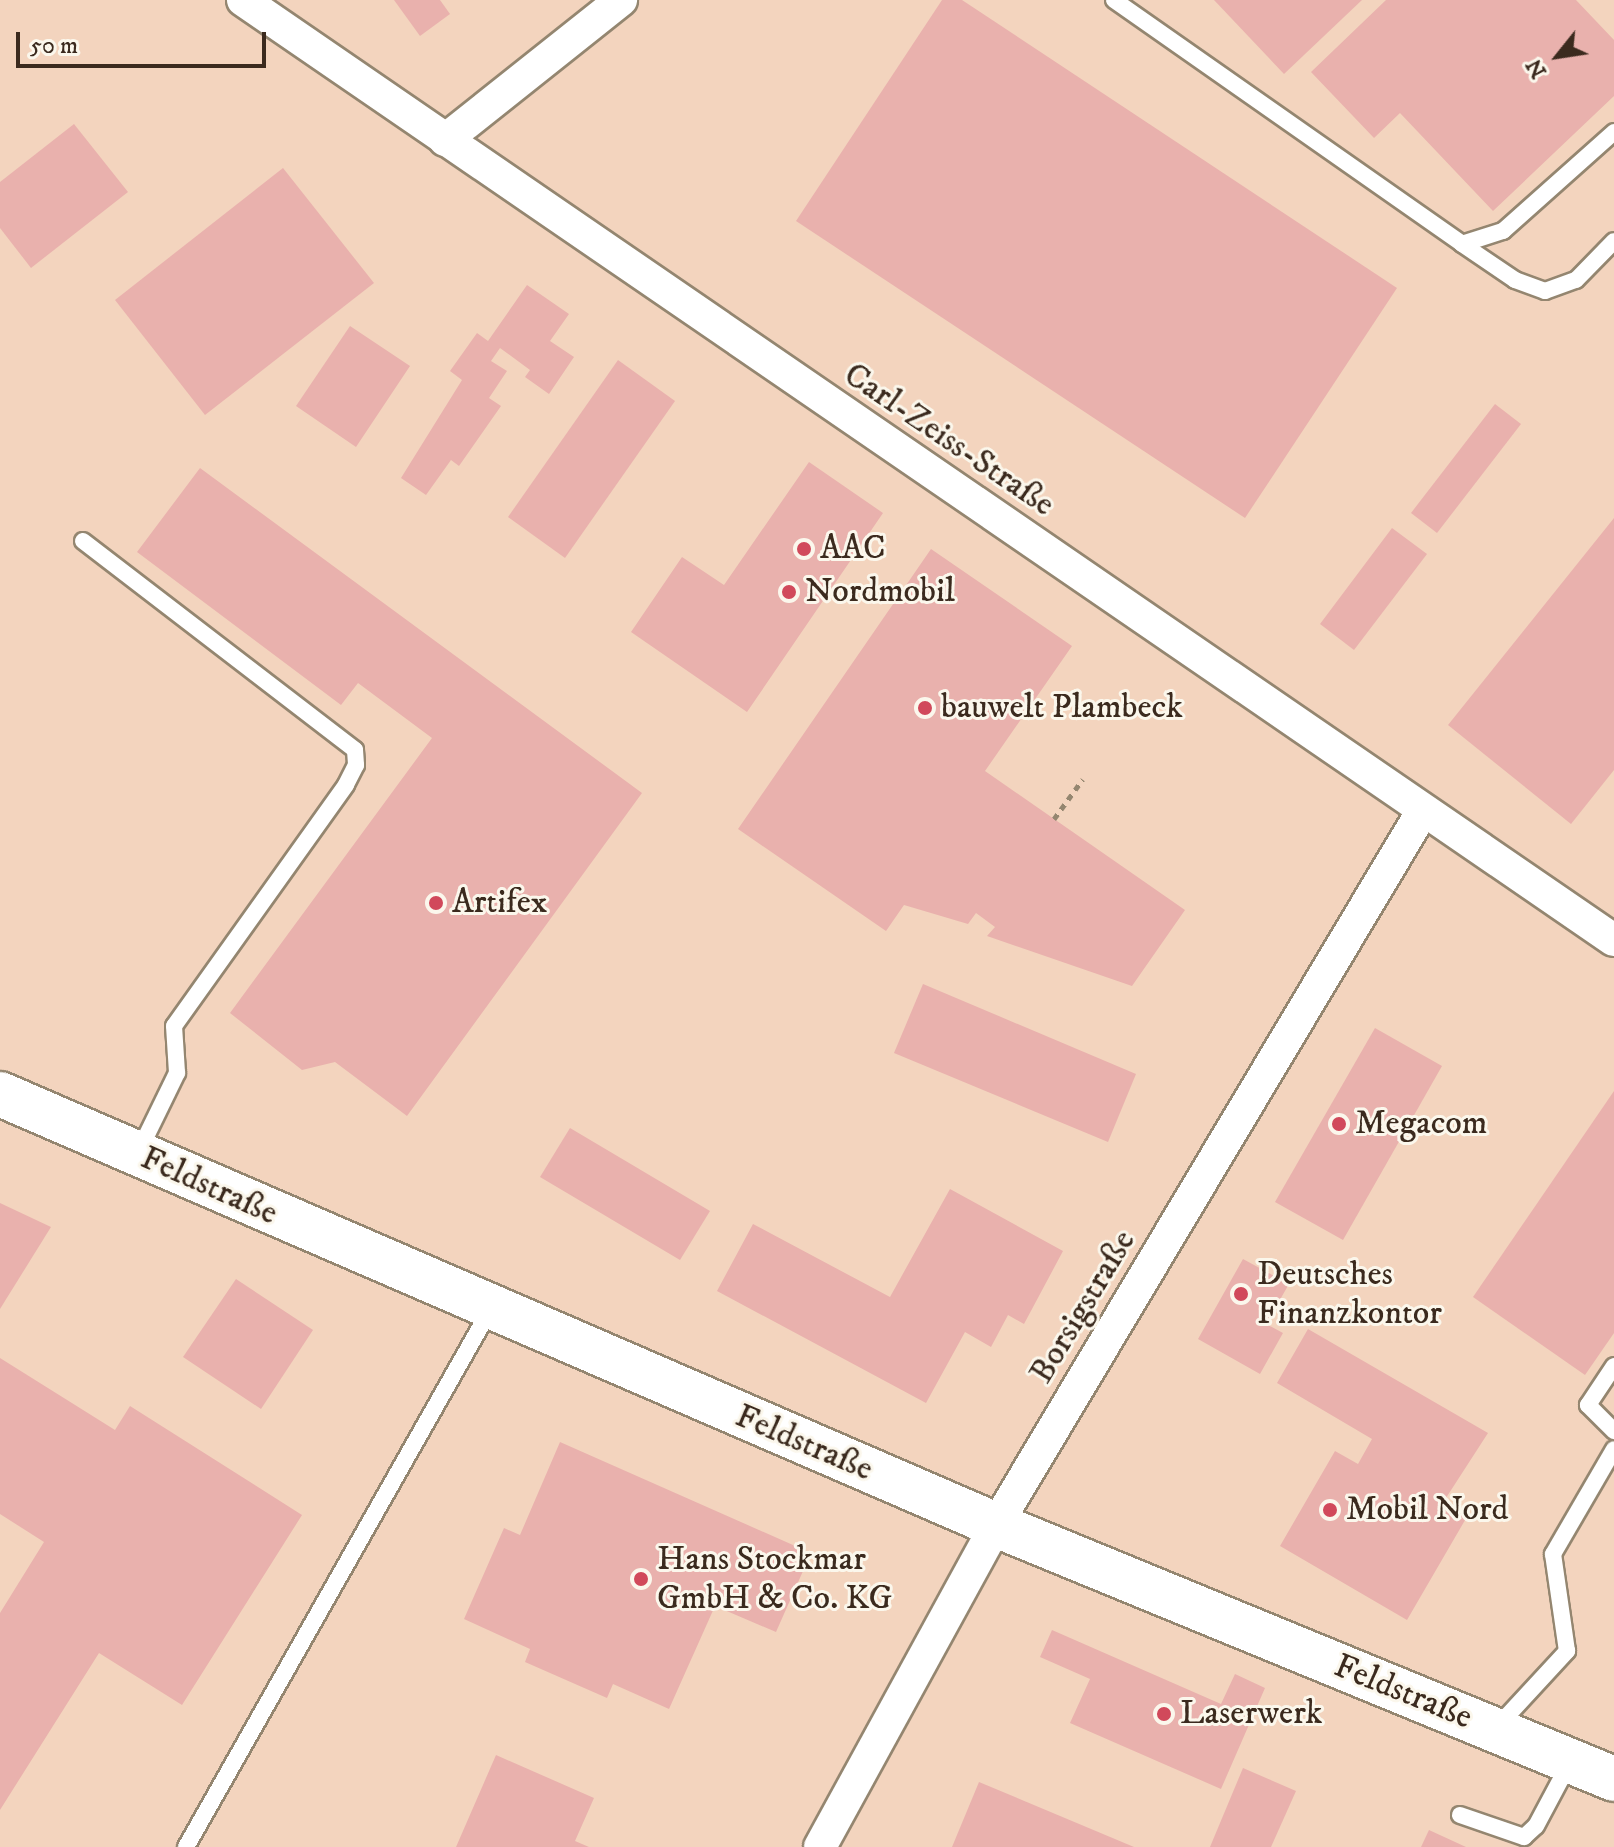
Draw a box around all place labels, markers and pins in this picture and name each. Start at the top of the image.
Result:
place label: AAC [820,529,886,569]
marker: AAC [795,540,813,558]
place label: Nordmobil [805,572,955,612]
marker: Nordmobil [780,583,798,601]
place label: bauwelt Plambeck [941,688,1183,728]
marker: bauwelt Plambeck [916,699,934,717]
place label: Artifex [452,883,547,923]
marker: Artifex [427,894,445,912]
place label: Megacom [1355,1104,1487,1144]
marker: Megacom [1330,1115,1348,1133]
place label: Deutsches Finanzkontor [1257,1254,1442,1334]
marker: Deutsches Finanzkontor [1232,1285,1250,1303]
place label: Mobil Nord [1346,1490,1508,1530]
marker: Mobil Nord [1321,1501,1339,1519]
place label: Hans Stockmar GmbH & Co. KG [657,1539,892,1618]
marker: Hans Stockmar GmbH & Co. KG [632,1570,650,1588]
place label: Laserwerk [1180,1694,1322,1734]
marker: Laserwerk [1155,1705,1173,1723]

